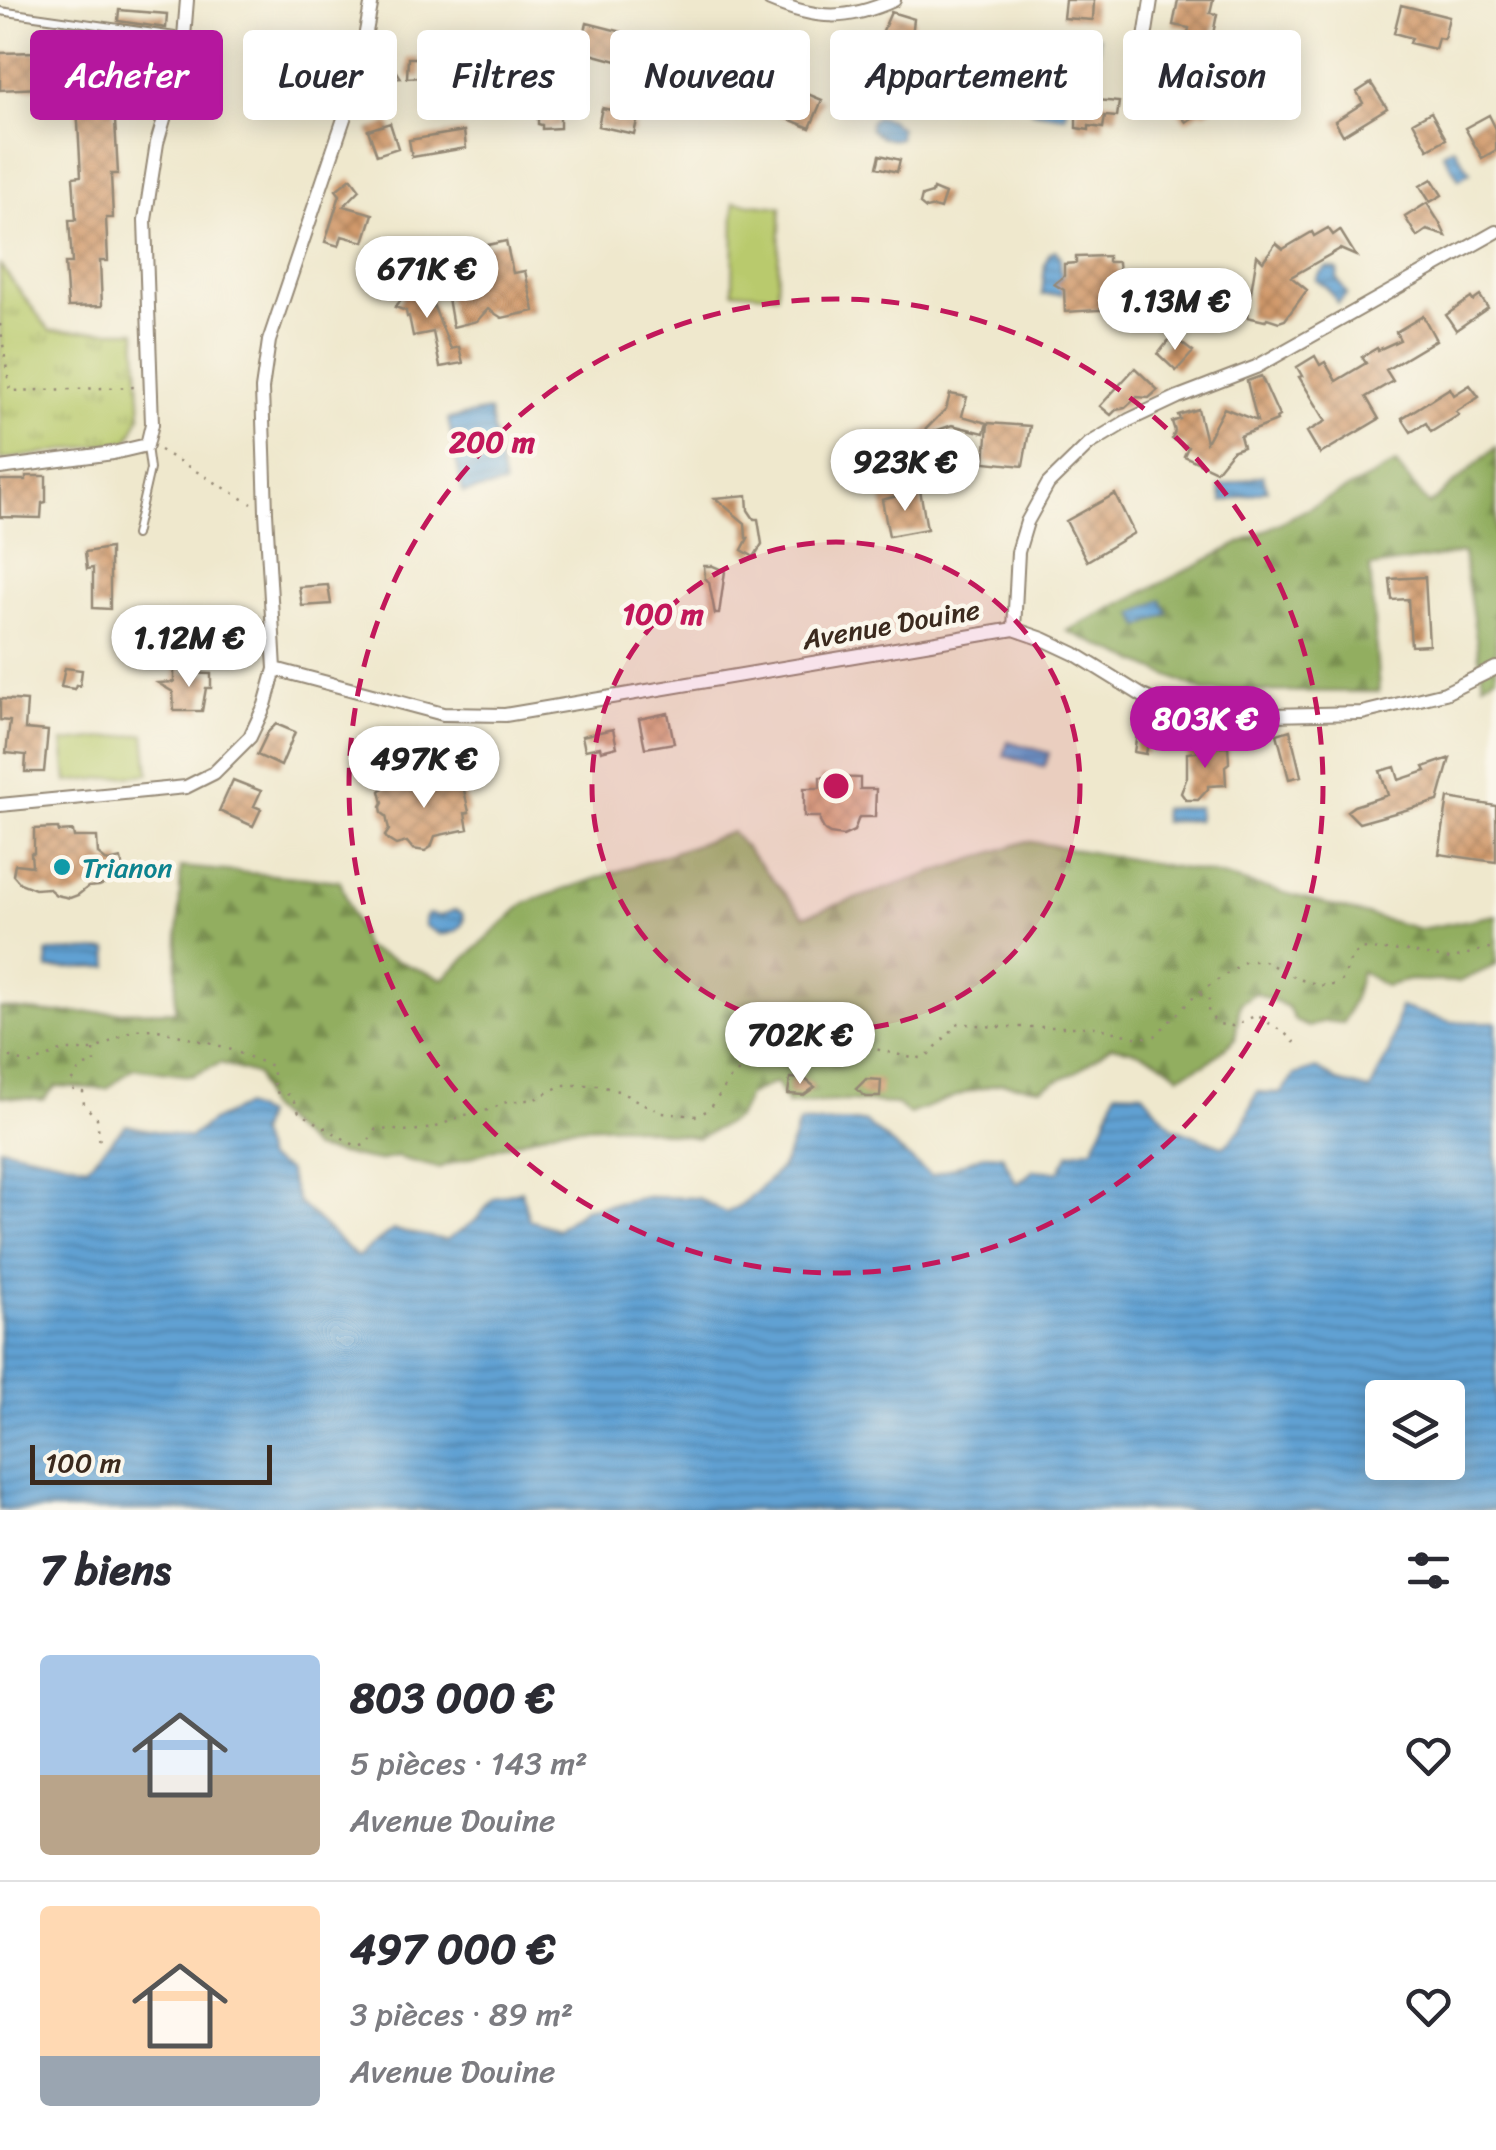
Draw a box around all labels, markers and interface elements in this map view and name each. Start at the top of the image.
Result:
chip: Acheter [30,30,223,120]
chip: Louer [243,30,397,120]
chip: Filtres [417,30,590,120]
chip: Nouveau [610,30,810,120]
chip: Appartement [830,30,1103,120]
chip: Maison [1123,30,1301,120]
pin: 671K € [346,236,508,321]
text: 671K € [377,240,477,297]
pin: 1.13M € [1083,268,1267,353]
text: 1.13M € [1120,272,1230,329]
text: 200 m [449,415,535,469]
pin: 923K € [824,429,986,514]
text: 923K € [853,433,957,490]
street label: Avenue Douine [797,585,984,664]
text: 100 m [622,587,704,641]
pin: 1.12M € [97,605,281,690]
text: 1.12M € [133,609,245,666]
pin: 803K € [1124,686,1286,771]
text: 803K € [1152,690,1258,747]
pin: 497K € [343,726,505,811]
text: 497K € [371,730,477,787]
centre of rings [818,768,854,804]
place label: Trianon [82,843,172,892]
marker: Trianon [51,856,73,878]
pin: 702K € [719,1002,881,1087]
text: 702K € [747,1006,853,1063]
map controls [1365,1380,1465,1480]
button: layers [1365,1380,1465,1480]
text: 100 m [45,1438,121,1487]
scale bar [30,1440,272,1484]
text: 7 biens [40,1533,171,1607]
icon: filters [1401,1543,1456,1598]
text: 803 000 € [350,1661,554,1735]
icon: home [120,1695,240,1815]
icon: heart [1401,1728,1456,1783]
text: 5 pièces · 143 m² [350,1735,588,1792]
text: Avenue Douine [350,1792,556,1849]
text: 497 000 € [350,1912,555,1986]
icon: home [120,1946,240,2066]
icon: heart [1401,1979,1456,2034]
text: 3 pièces · 89 m² [350,1986,573,2043]
text: Avenue Douine [350,2043,556,2100]

